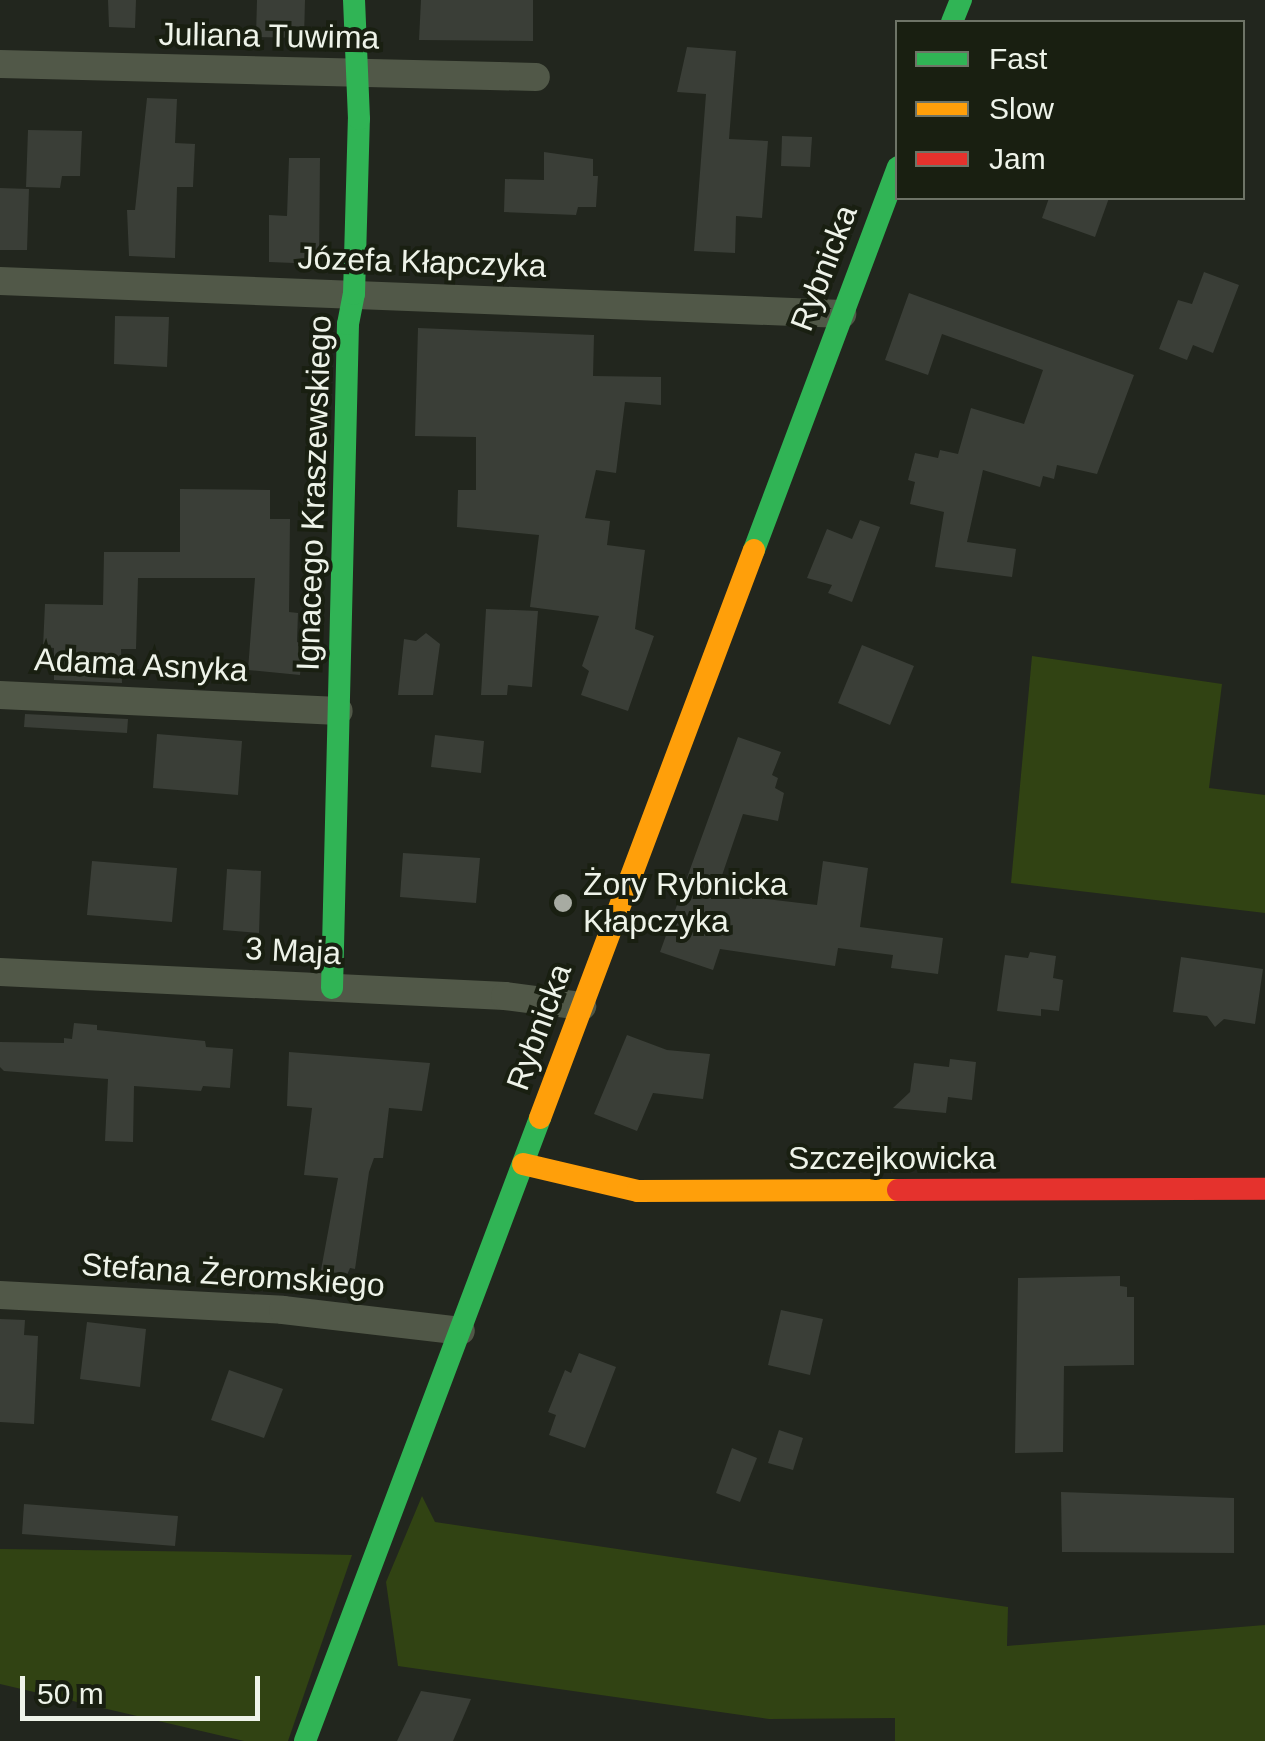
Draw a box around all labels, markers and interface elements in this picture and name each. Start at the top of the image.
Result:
street label: Juliana Tuwima [158,15,380,57]
legend [895,20,1245,200]
text: Fast [989,42,1047,75]
text: Slow [989,92,1054,125]
text: Jam [989,142,1046,175]
street label: Rybnicka [782,200,866,336]
street label: Józefa Kłapczyka [297,238,547,286]
street label: Ignacego Kraszewskiego [289,315,339,671]
street label: Adama Asnyka [33,640,249,690]
place label: Żory Rybnicka Kłapczyka [583,866,788,941]
marker: Żory Rybnicka Kłapczyka [552,892,574,914]
street label: 3 Maja [244,929,342,973]
street label: Rybnicka [498,959,580,1095]
street label: Szczejkowicka [788,1139,996,1177]
street label: Stefana Żeromskiego [80,1245,386,1305]
scale bar [25,1656,265,1718]
text: 50 m [37,1677,104,1710]

